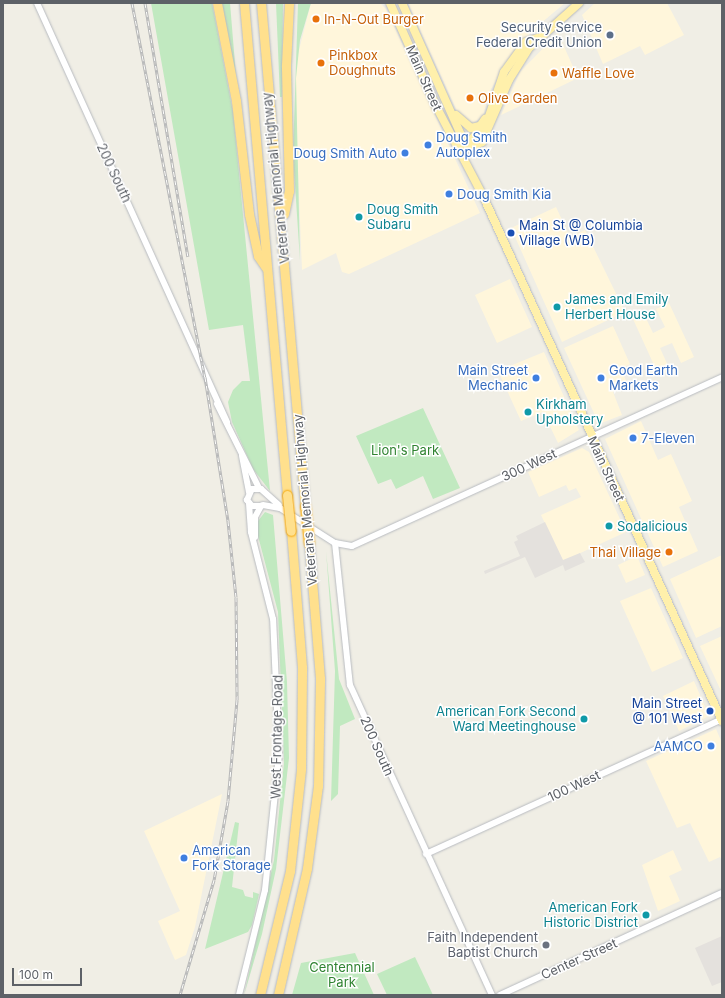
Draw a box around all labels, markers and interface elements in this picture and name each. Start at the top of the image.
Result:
place label: In-N-Out Burger [324,11,424,27]
marker: In-N-Out Burger [311,14,321,24]
place label: Security Service Federal Credit Union [476,20,602,51]
marker: Security Service Federal Credit Union [605,30,615,40]
street label: Main Street [403,43,445,113]
place label: Pinkbox Doughnuts [329,48,396,79]
marker: Pinkbox Doughnuts [316,58,326,68]
place label: Waffle Love [562,65,634,81]
marker: Waffle Love [549,68,559,78]
place label: Olive Garden [478,90,557,106]
street label: Veterans Memorial Highway [259,91,293,265]
marker: Olive Garden [465,93,475,103]
place label: Doug Smith Autoplex [436,130,507,161]
marker: Doug Smith Autoplex [423,140,433,150]
street label: 200 South [93,141,135,205]
place label: Doug Smith Auto [293,145,397,161]
marker: Doug Smith Auto [400,148,410,158]
place label: Doug Smith Kia [457,186,551,202]
marker: Doug Smith Kia [444,189,454,199]
place label: Doug Smith Subaru [367,202,438,233]
marker: Doug Smith Subaru [354,212,364,222]
place label: Main St @ Columbia Village (WB) [519,218,643,249]
marker: Main St @ Columbia Village (WB) [506,228,516,238]
place label: James and Emily Herbert House [565,292,669,323]
marker: James and Emily Herbert House [552,302,562,312]
place label: Main Street Mechanic [458,363,528,394]
place label: Good Earth Markets [609,363,678,394]
marker: Main Street Mechanic [531,373,541,383]
marker: Good Earth Markets [596,373,606,383]
place label: Kirkham Upholstery [536,397,603,428]
marker: Kirkham Upholstery [523,407,533,417]
street label: Veterans Memorial Highway [290,413,320,587]
place label: 7-Eleven [641,430,695,446]
marker: 7-Eleven [628,433,638,443]
street label: Main Street [584,434,628,504]
park label: Lion's Park [371,442,439,458]
street label: 300 West [499,445,559,485]
place label: Sodalicious [617,518,688,534]
marker: Sodalicious [604,521,614,531]
place label: Thai Village [590,544,661,560]
marker: Thai Village [664,547,674,557]
street label: West Frontage Road [268,675,286,799]
place label: Main Street @ 101 West [632,696,702,727]
place label: American Fork Second Ward Meetinghouse [436,704,576,735]
marker: Main Street @ 101 West [705,706,715,716]
street label: 200 South [357,714,397,778]
marker: American Fork Second Ward Meetinghouse [579,714,589,724]
place label: AAMCO [654,738,703,754]
marker: AAMCO [706,741,716,751]
street label: 100 West [545,767,603,805]
place label: American Fork Storage [192,843,271,874]
marker: American Fork Storage [179,853,189,863]
place label: American Fork Historic District [544,900,638,931]
marker: American Fork Historic District [641,910,651,920]
place label: Faith Independent Baptist Church [427,930,538,961]
street label: Center Street [539,935,619,983]
marker: Faith Independent Baptist Church [541,940,551,950]
scale bar [14,960,84,986]
park label: Centennial Park [309,960,375,991]
text: 100 m [19,967,53,982]

